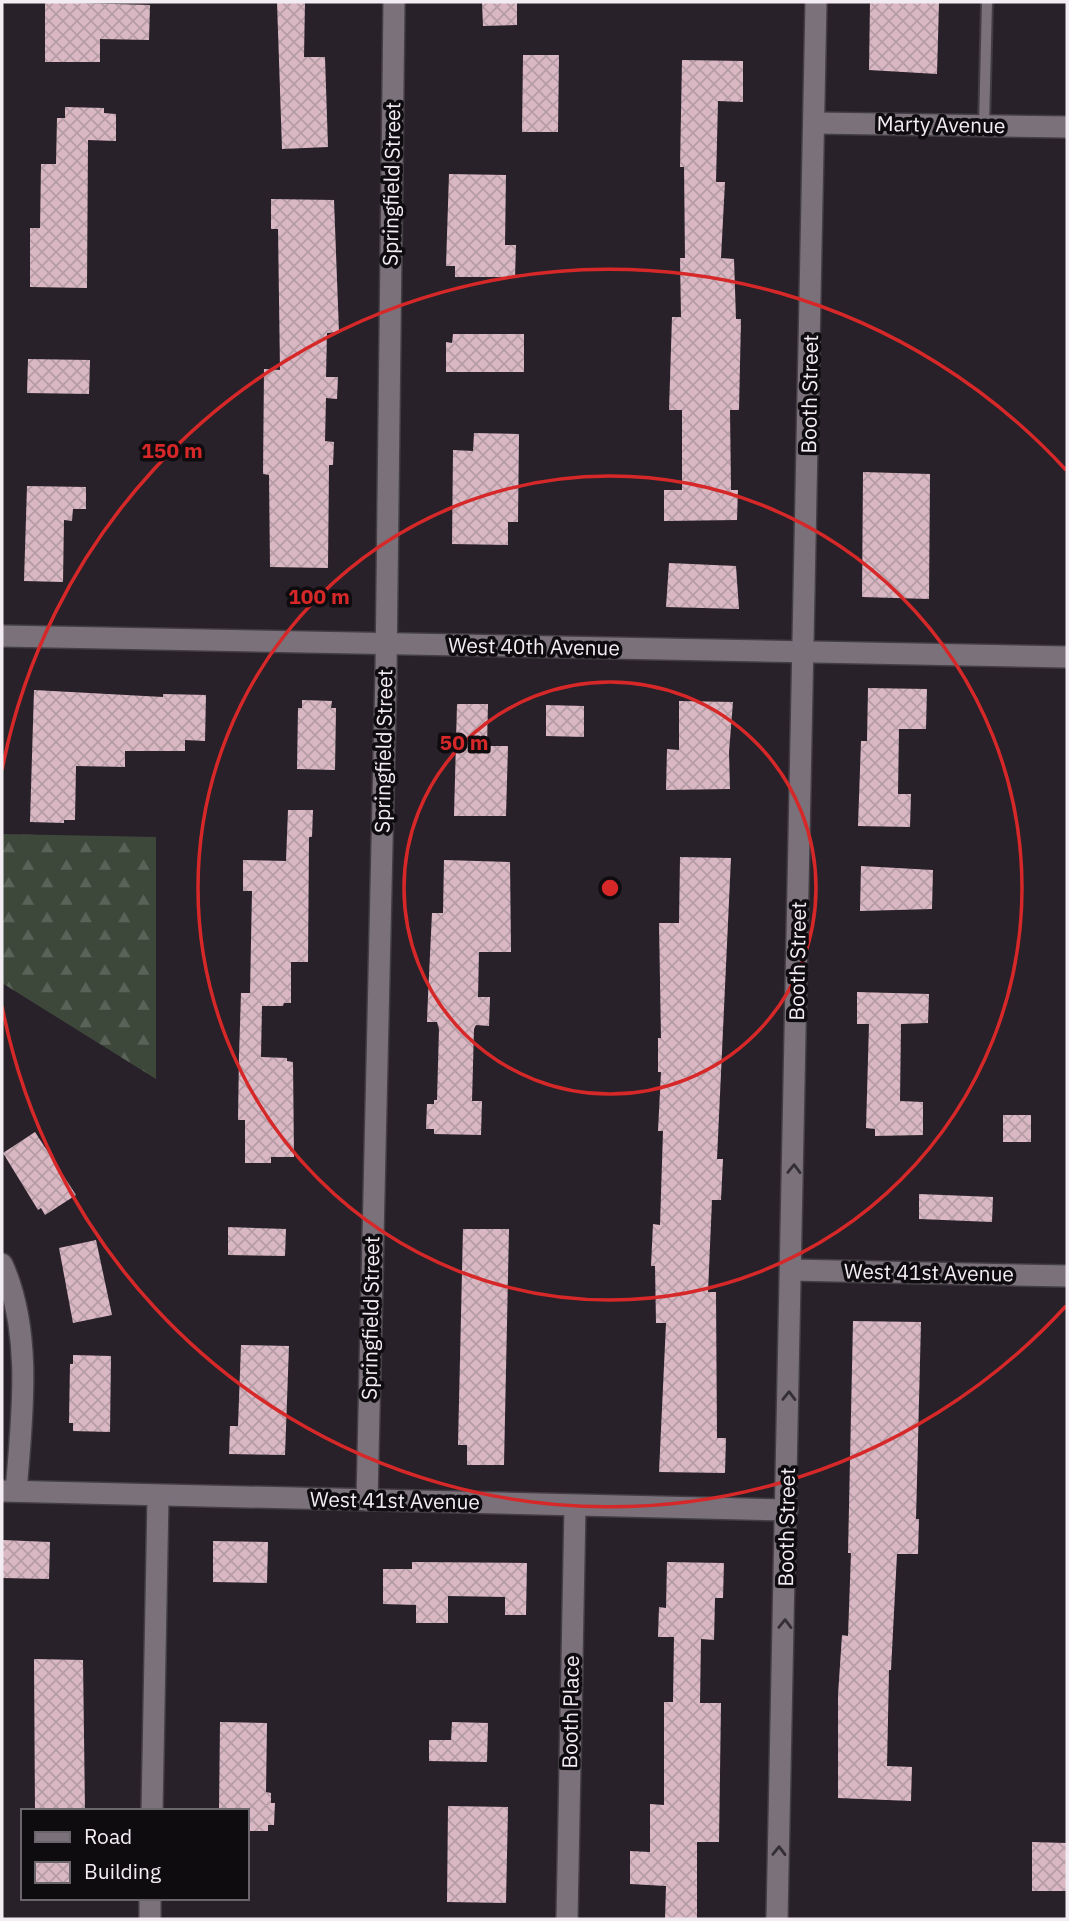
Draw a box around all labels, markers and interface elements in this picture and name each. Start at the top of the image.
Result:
street label: Springfield Street [376,102,406,266]
street label: Marty Avenue [876,109,1006,139]
street label: Booth Street [794,334,824,454]
text: 150 m [141,436,203,464]
text: 100 m [288,582,350,610]
street label: West 40th Avenue [448,631,620,661]
street label: Springfield Street [368,669,398,833]
text: 50 m [440,728,488,756]
centre of rings [598,876,622,900]
street label: Booth Street [782,901,812,1021]
one-way arrow [786,1163,801,1174]
street label: Springfield Street [355,1236,385,1400]
street label: West 41st Avenue [844,1257,1014,1287]
one-way arrow [781,1390,797,1401]
street label: Booth Street [771,1467,801,1587]
street label: West 41st Avenue [310,1485,480,1515]
one-way arrow [777,1618,792,1629]
street label: Booth Place [555,1655,585,1769]
legend [21,1809,248,1900]
text: Road [84,1822,132,1850]
one-way arrow [771,1845,787,1856]
text: Building [84,1857,161,1885]

